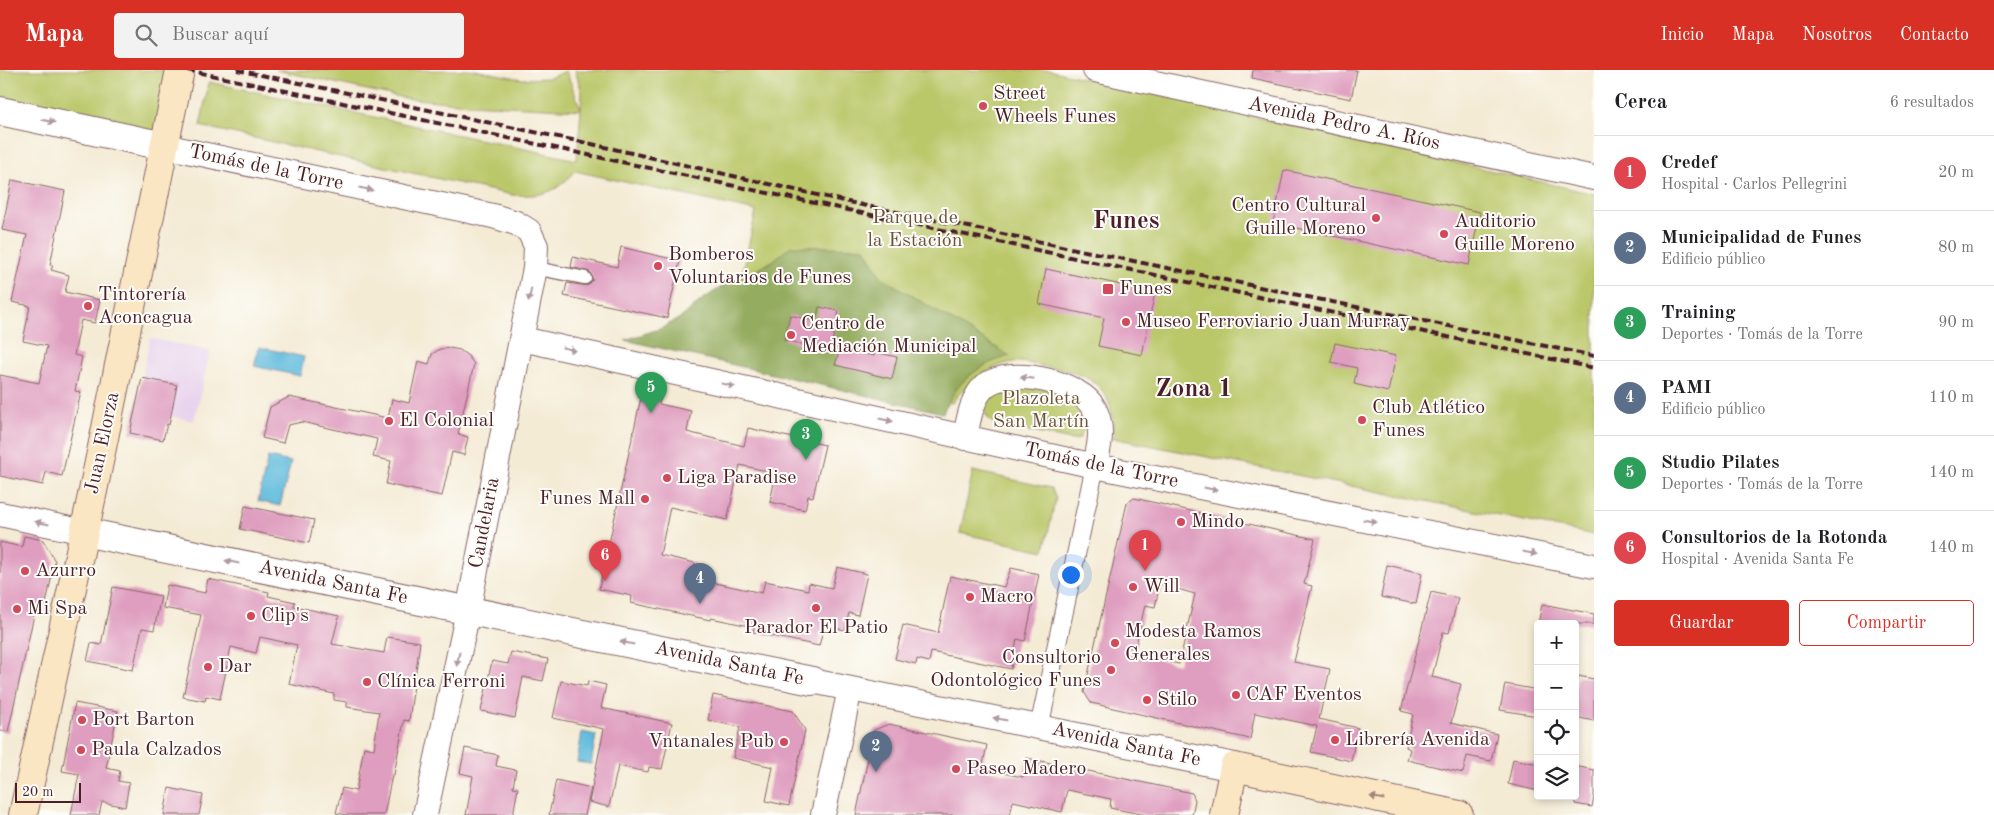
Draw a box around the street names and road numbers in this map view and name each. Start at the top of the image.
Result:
street label: Avenida Pedro A. Ríos [1246,94,1442,154]
street label: Tomás de la Torre [187,142,345,194]
street label: Juan Elorza [82,390,124,496]
street label: Tomás de la Torre [1022,440,1180,492]
street label: Candelaria [466,476,504,570]
street label: Avenida Santa Fe [257,557,409,609]
street label: Avenida Santa Fe [653,638,805,690]
street label: Avenida Santa Fe [1050,719,1202,771]

